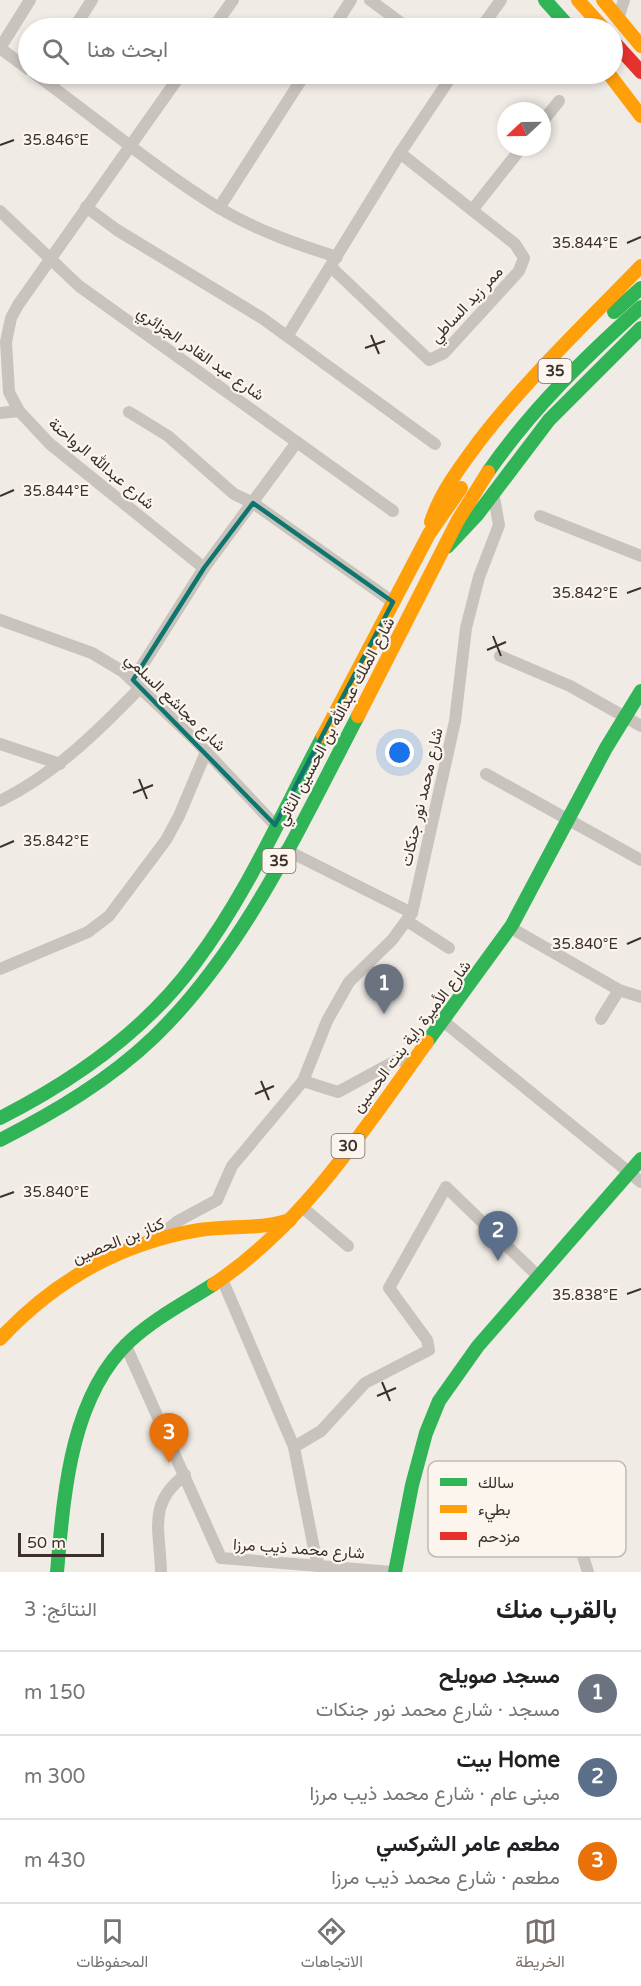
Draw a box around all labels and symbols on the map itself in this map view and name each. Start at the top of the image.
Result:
north arrow [497,102,551,156]
text: 35.846°E [23,131,89,149]
text: 35.844°E [552,234,618,252]
street label: ممر زيد الساطي [426,262,510,349]
street label: شارع عبد القادر الجزائري [131,302,268,408]
road number: 35 [538,359,572,383]
street label: شارع عبدالله الرواحنة [44,414,159,515]
text: 35.844°E [23,482,89,500]
text: 35.842°E [552,584,618,602]
street label: شارع الملك عبدالله بن الحسين الثاني [272,614,402,830]
street label: شارع مجاشع السلمي [118,649,230,758]
street label: شارع محمد نور جنكات [396,726,449,869]
your location [385,738,414,767]
text: 35.842°E [23,832,89,850]
road number: 35 [262,849,296,873]
text: 35.840°E [552,935,618,953]
street label: شارع الأميرة راية بنت الحسين [348,956,477,1117]
pin: 1 [364,964,404,1014]
road number: 30 [332,1134,364,1158]
text: 35.840°E [23,1183,89,1201]
pin: 2 [478,1212,518,1261]
street label: كناز بن الحصين [69,1213,167,1268]
text: 35.838°E [552,1286,618,1304]
pin: 3 [150,1414,188,1463]
legend [428,1461,626,1557]
text: سالك [478,1473,514,1493]
text: بطيء [478,1500,510,1523]
text: مزدحم [478,1527,520,1547]
scale bar [18,1530,104,1558]
street label: شارع محمد ذيب مرزا [232,1534,365,1565]

